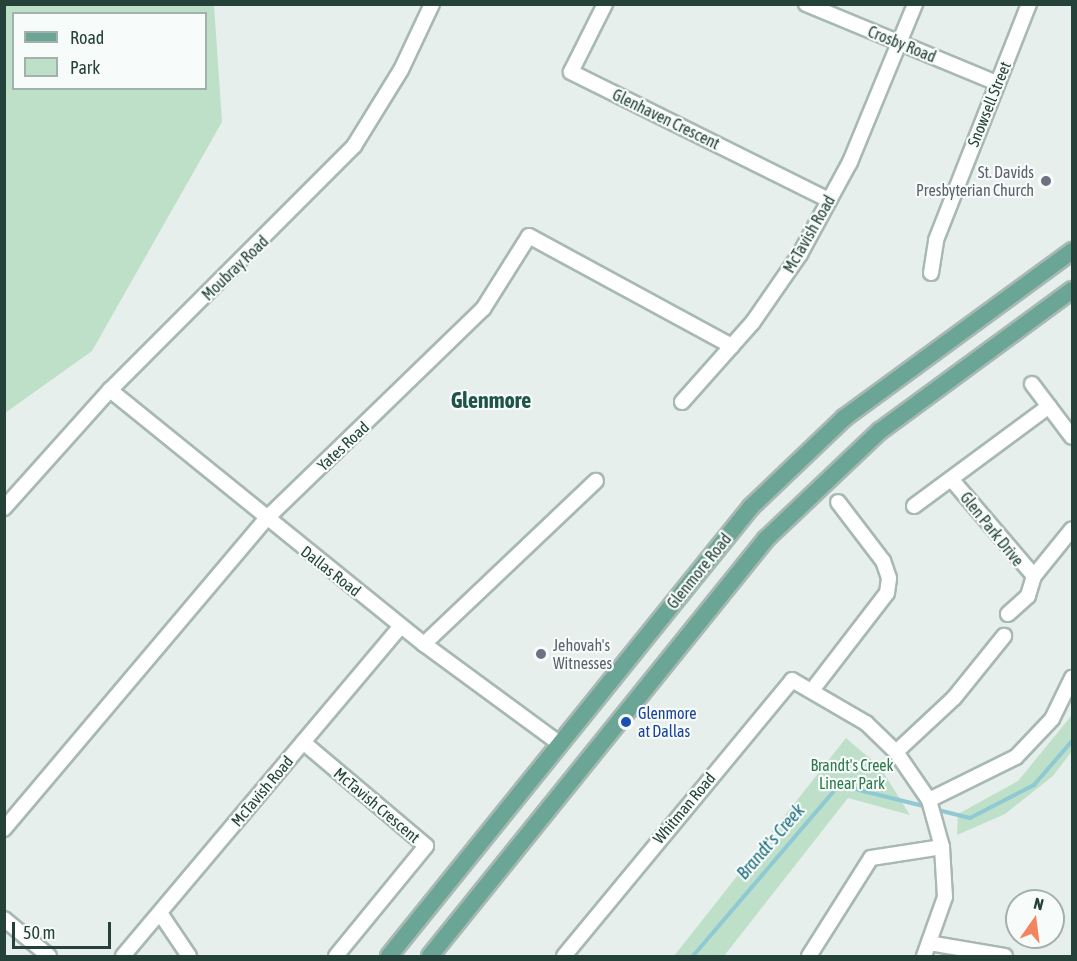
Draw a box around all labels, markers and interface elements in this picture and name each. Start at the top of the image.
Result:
legend [12,12,207,90]
street label: Crosby Road [865,22,939,66]
text: Road [70,27,104,48]
text: Park [70,57,100,78]
street label: Snowsell Street [963,59,1015,149]
street label: Glenhaven Crescent [609,85,723,153]
place label: St. Davids Presbyterian Church [916,162,1034,200]
marker: St. Davids Presbyterian Church [1039,174,1053,188]
street label: McTavish Road [779,192,839,276]
street label: Moubray Road [198,232,272,304]
district label: Glenmore [451,388,531,414]
street label: Yates Road [313,417,373,475]
street label: Glen Park Drive [956,488,1028,570]
street label: Glenmore Road [663,529,735,613]
street label: Dallas Road [297,542,365,600]
place label: Jehovah's Witnesses [553,635,612,673]
marker: Jehovah's Witnesses [534,647,548,661]
place label: Glenmore at Dallas [638,703,697,741]
marker: Glenmore at Dallas [619,715,633,729]
street label: McTavish Road [227,752,297,830]
park label: Brandt's Creek Linear Park [810,755,894,793]
street label: McTavish Crescent [330,764,424,846]
street label: Whitman Road [649,768,719,848]
water label: Brandt's Creek [732,800,810,884]
north arrow [1005,889,1065,949]
text: N [1032,894,1046,913]
scale bar [15,910,114,948]
text: 50 m [23,922,55,943]

